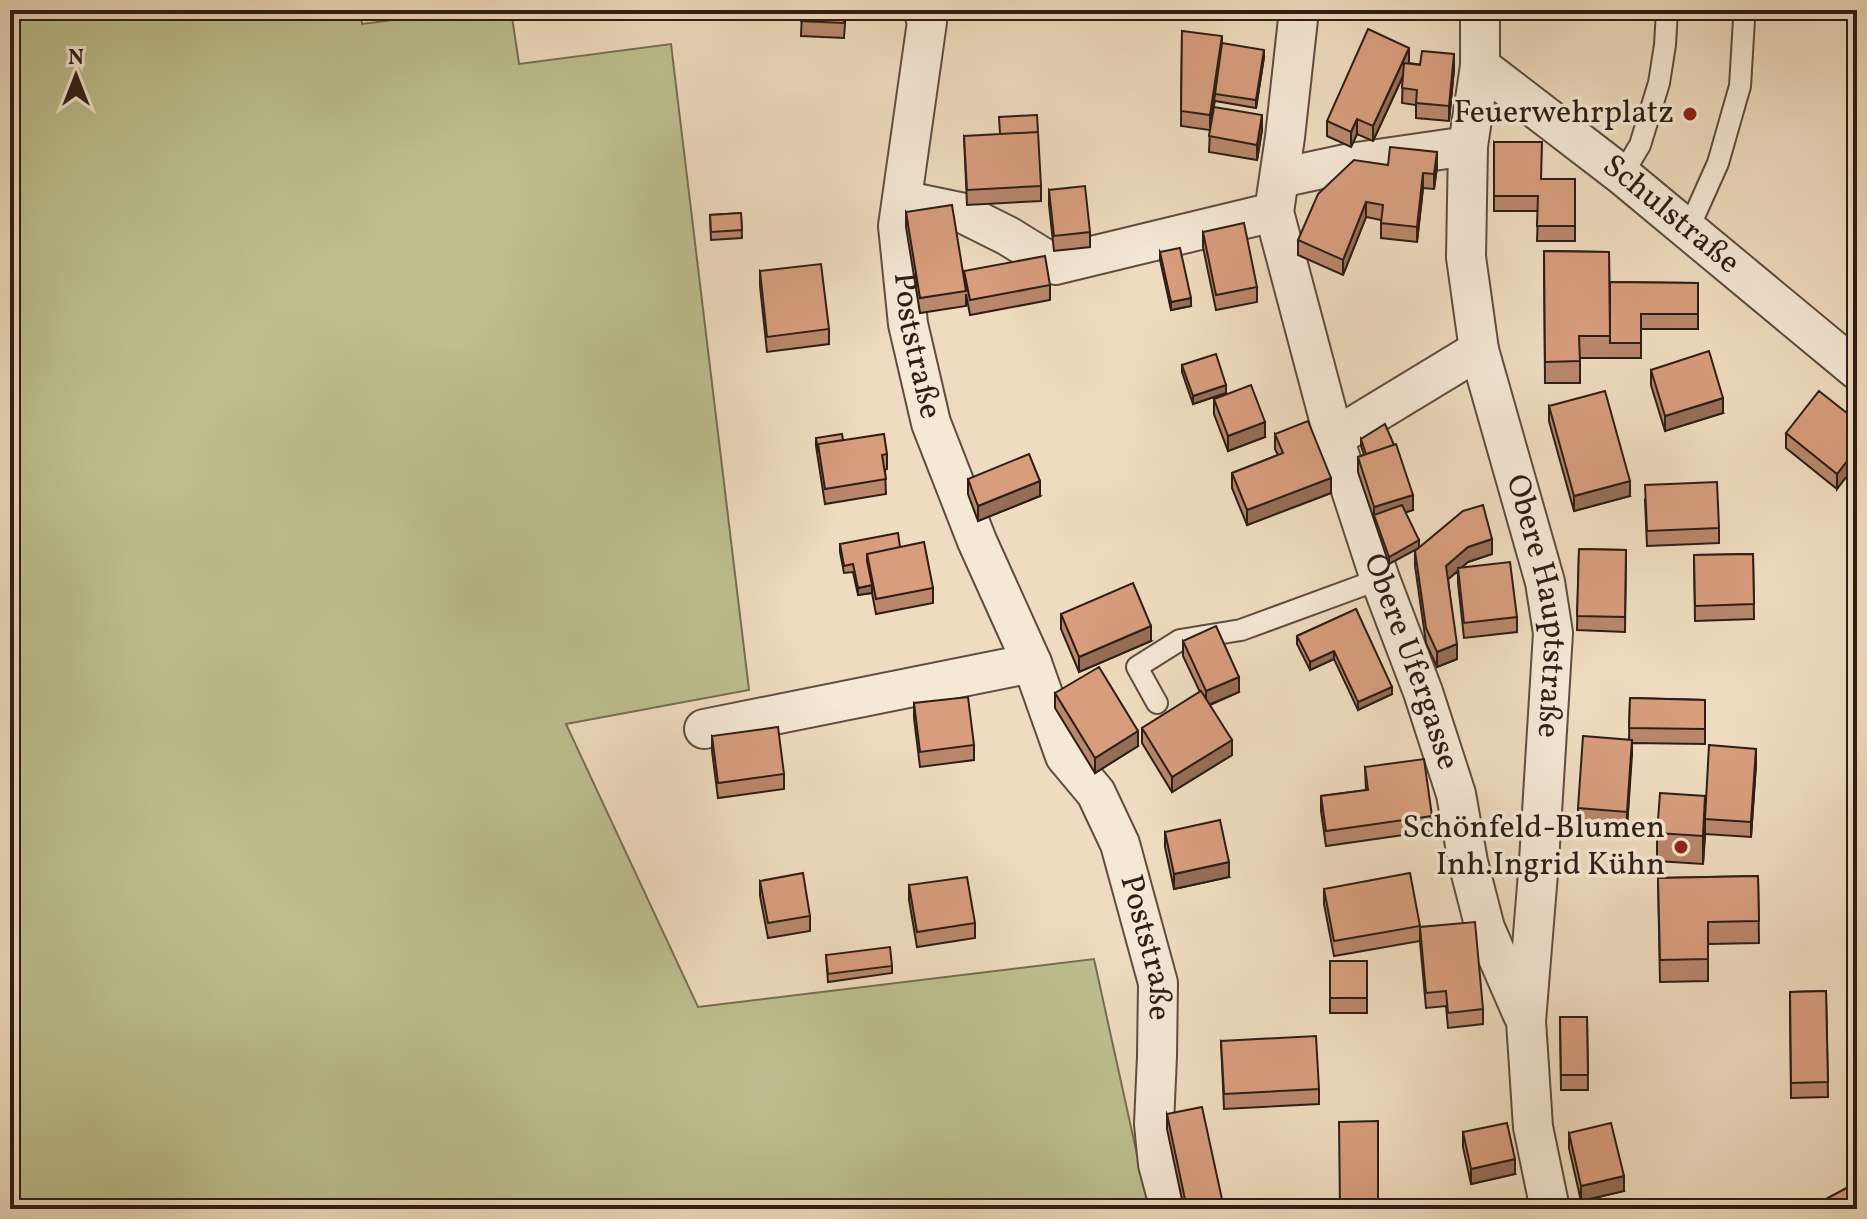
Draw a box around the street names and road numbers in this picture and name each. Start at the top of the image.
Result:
street label: Schulstraße [1593,145,1749,285]
street label: Poststraße [881,271,951,424]
street label: Obere Hauptstraße [1494,469,1576,739]
street label: Obere Ufergasse [1351,548,1469,776]
street label: Poststraße [1108,870,1180,1021]

